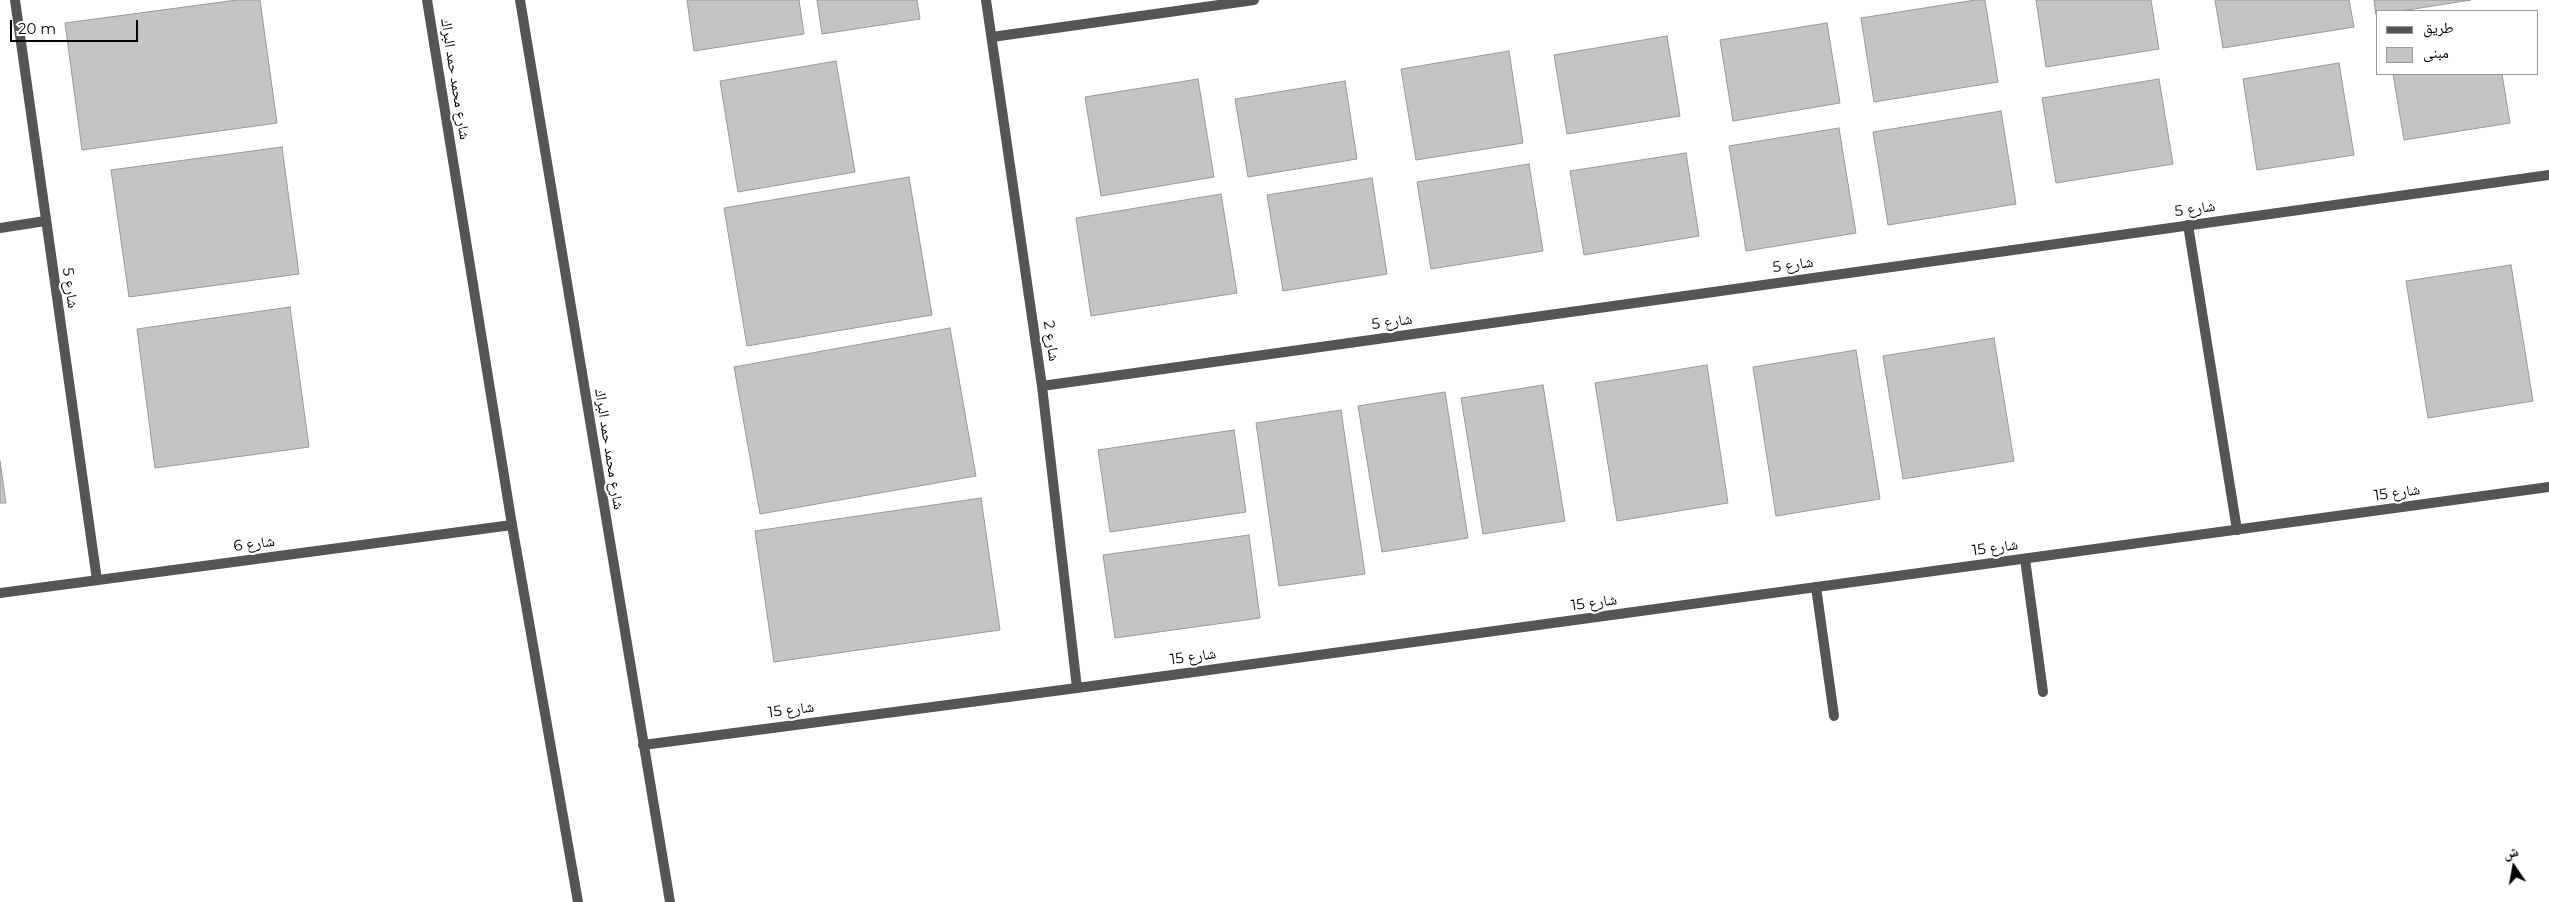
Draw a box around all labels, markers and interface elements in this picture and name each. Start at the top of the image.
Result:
scale bar [12,10,140,42]
legend [2376,10,2539,75]
street label: شارع محمد حمد البراك [437,17,473,141]
text: طريق [2423,18,2454,37]
text: 20 m [18,19,56,38]
text: مبنى [2423,43,2449,62]
street label: شارع 5 [2173,197,2217,221]
street label: شارع 5 [1771,253,1815,277]
street label: شارع 5 [58,266,82,310]
street label: شارع 5 [1370,310,1414,334]
street label: شارع 2 [1039,319,1063,363]
street label: شارع محمد حمد البراك [591,387,627,511]
street label: شارع 15 [2373,481,2421,505]
street label: شارع 6 [232,533,276,555]
street label: شارع 15 [1971,536,2019,560]
street label: شارع 15 [1570,591,1618,615]
street label: شارع 15 [1169,645,1217,669]
street label: شارع 15 [767,698,815,722]
north arrow [2489,842,2539,892]
text: ش [2502,842,2520,863]

